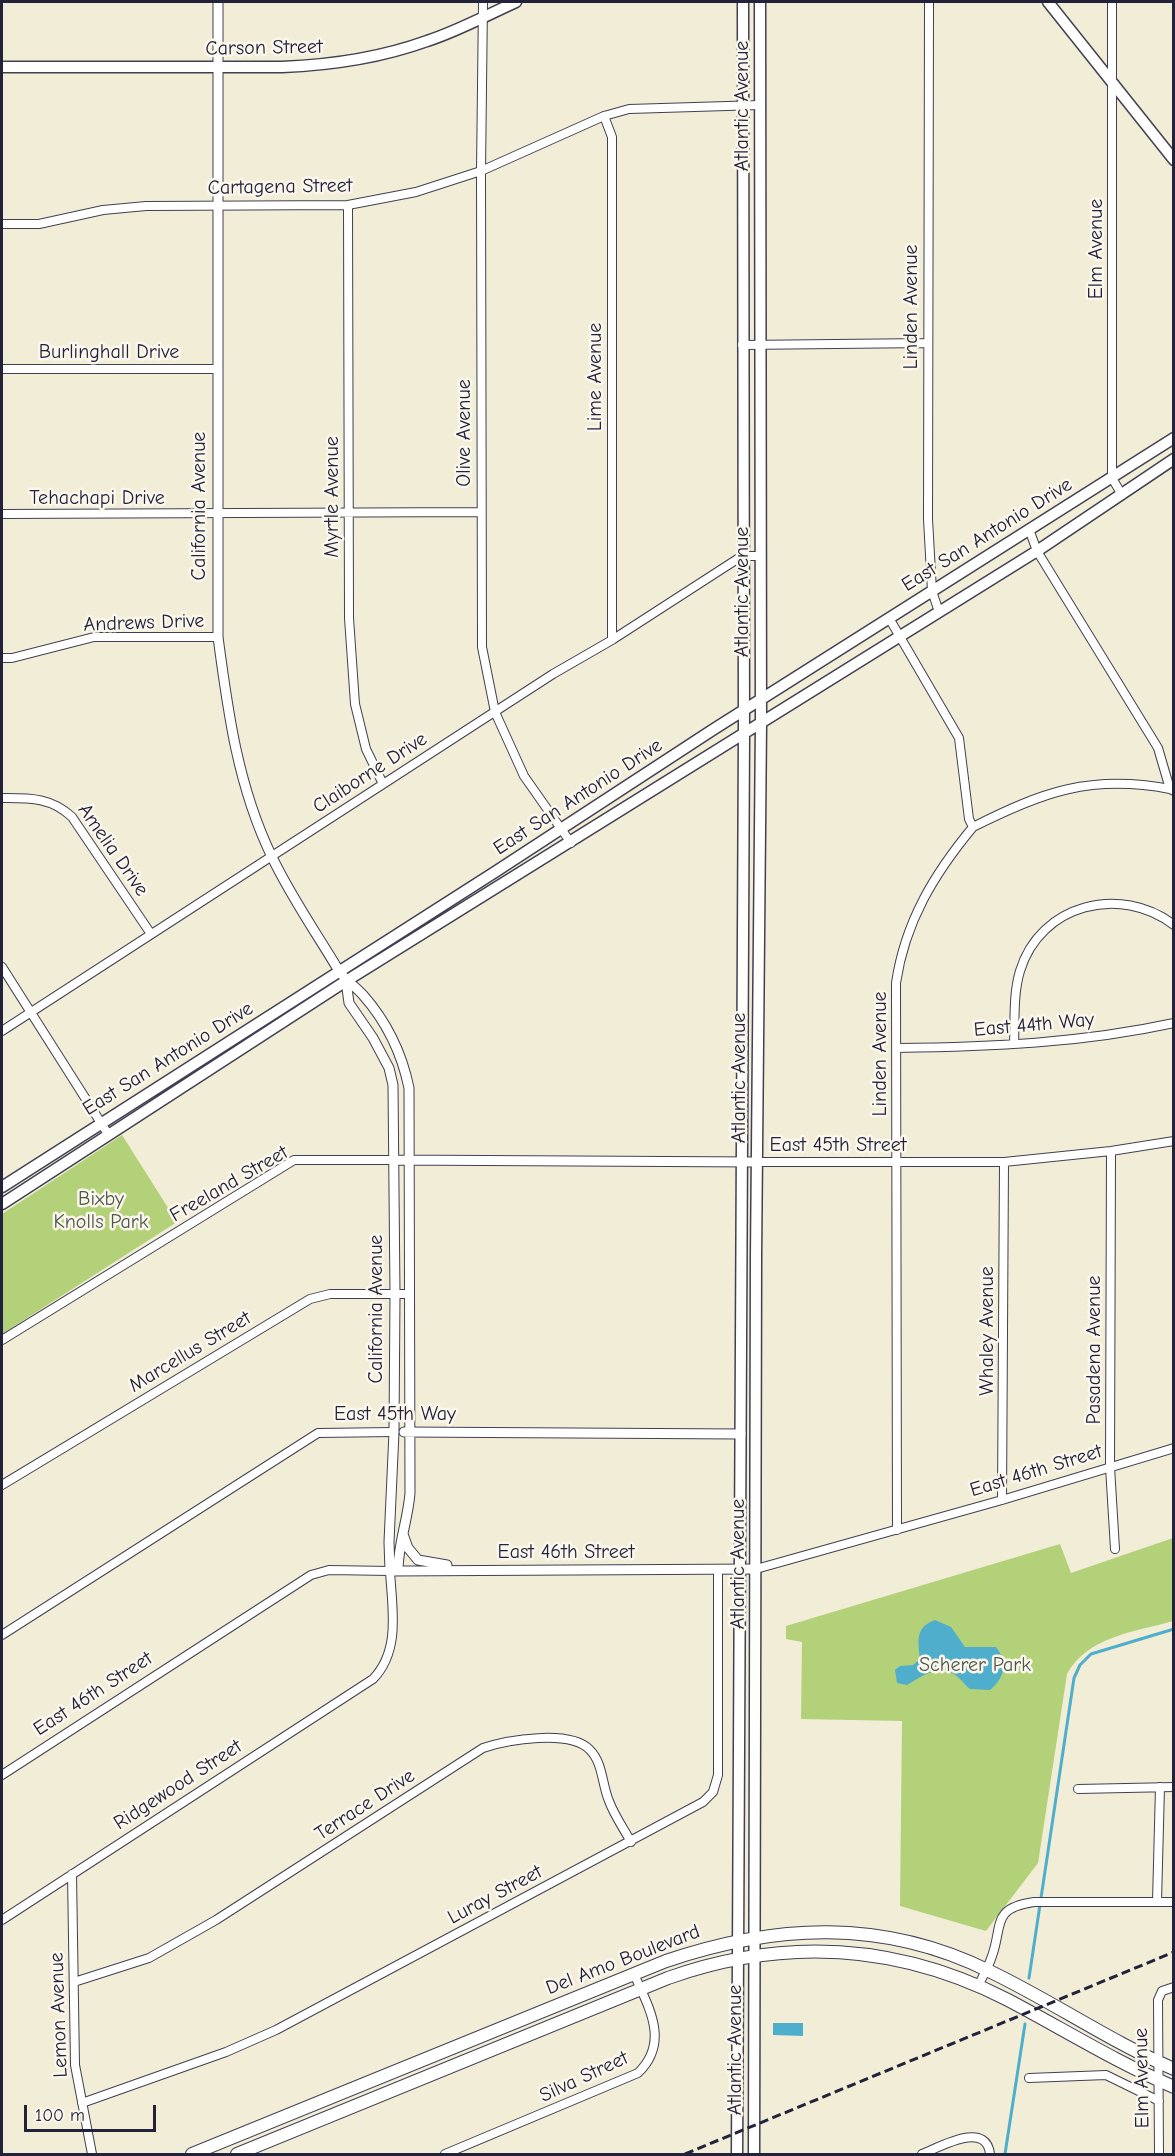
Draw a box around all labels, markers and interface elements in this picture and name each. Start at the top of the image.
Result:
street label: Carson Street [205,35,323,61]
street label: Atlantic Avenue [730,41,754,171]
street label: Cartagena Street [207,174,353,200]
street label: Elm Avenue [1084,199,1108,299]
street label: Linden Avenue [899,245,923,369]
street label: Lime Avenue [583,323,607,431]
street label: Burlinghall Drive [39,340,179,364]
street label: Olive Avenue [452,379,476,487]
street label: California Avenue [187,432,211,580]
street label: Myrtle Avenue [320,436,344,558]
street label: East San Antonio Drive [897,473,1077,597]
street label: Tehachapi Drive [29,486,165,510]
street label: Atlantic Avenue [730,527,754,657]
street label: Andrews Drive [83,609,205,637]
street label: Claiborne Drive [308,727,432,819]
street label: East San Antonio Drive [489,733,667,861]
street label: Amelia Drive [72,799,154,901]
street label: Linden Avenue [868,992,892,1116]
street label: East San Antonio Drive [78,997,258,1121]
street label: East 44th Way [973,1008,1095,1042]
street label: Atlantic Avenue [727,1013,751,1143]
street label: East 45th Street [770,1133,906,1157]
street label: Freeland Street [166,1141,292,1227]
park label: Bixby Knolls Park [54,1187,148,1234]
street label: California Avenue [364,1235,388,1383]
street label: Whaley Avenue [975,1266,999,1396]
street label: Pasadena Avenue [1082,1276,1106,1424]
street label: Marcellus Street [125,1306,255,1398]
street label: East 45th Way [334,1402,456,1426]
street label: East 46th Street [967,1440,1105,1502]
street label: Atlantic Avenue [726,1499,750,1629]
street label: East 46th Street [498,1540,634,1564]
street label: East 46th Street [29,1647,157,1741]
park label: Scherer Park [919,1653,1031,1677]
street label: Ridgewood Street [109,1735,247,1835]
street label: Terrace Drive [311,1764,419,1846]
street label: Luray Street [444,1860,546,1930]
street label: Del Amo Boulevard [543,1920,703,2000]
street label: Lemon Avenue [45,1952,73,2078]
street label: Atlantic Avenue [723,1985,747,2115]
street label: Elm Avenue [1129,2028,1155,2128]
street label: Silva Street [536,2046,632,2108]
scale bar [27,2093,159,2131]
text: 100 m [35,2105,85,2126]

